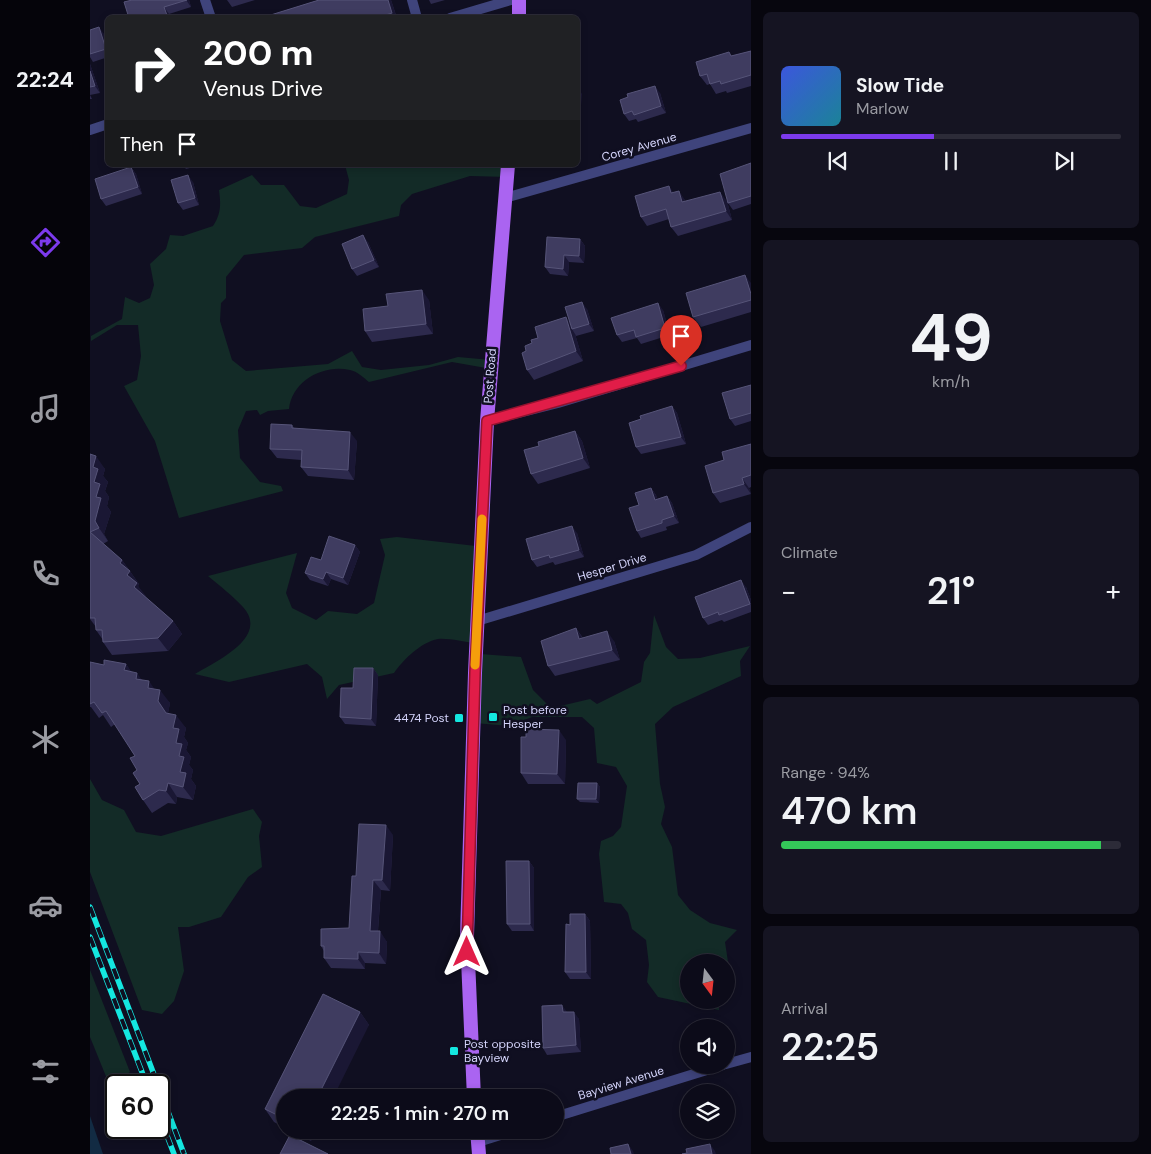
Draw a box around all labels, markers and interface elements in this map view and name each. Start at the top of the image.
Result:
text: 200 m [203,30,314,76]
icon: right [120,35,185,100]
text: 22:24 [16,65,74,94]
text: Slow Tide [856,73,944,98]
text: Venus Drive [203,74,323,103]
text: Marlow [856,98,909,119]
street label: Corey Avenue [600,129,678,165]
icon: arrive [173,130,201,158]
text: Then [120,132,163,157]
icon: previous [824,147,852,175]
icon: pause [937,147,965,175]
icon: next [1050,147,1078,175]
icon: directions [28,225,63,260]
text: 49 [909,296,993,380]
pin [660,315,702,366]
icon: arrive [667,322,695,350]
street label: Post Road [480,348,500,404]
text: km/h [932,371,970,392]
icon: music [28,391,63,426]
text: Climate [781,542,838,563]
street label: Hesper Drive [576,549,649,585]
icon: phone [28,556,63,591]
text: 21° [927,566,975,616]
text: − [781,573,796,610]
text: + [1106,573,1121,610]
place label: Post before Hesper [503,702,567,732]
place label: 4474 Post [394,710,449,726]
marker: Post before Hesper [487,711,499,723]
marker: 4474 Post [453,712,465,724]
icon: climate [28,722,63,757]
text: Range · 94% [781,762,870,783]
text: 470 km [781,786,917,836]
icon: car [28,888,63,923]
position arrow [440,925,492,977]
north arrow [680,954,735,1009]
map controls [680,954,735,1139]
text: Arrival [781,998,828,1019]
button: sound [680,1019,735,1074]
text: 22:25 [781,1022,879,1072]
place label: Post opposite Bayview [464,1036,541,1066]
marker: Post opposite Bayview [448,1045,460,1057]
icon: filters [28,1054,63,1089]
street label: Bayview Avenue [576,1062,666,1104]
speed limit sign: 60 [105,1074,170,1139]
button: layers [680,1084,735,1139]
text: 22:25 · 1 min · 270 m [331,1101,509,1126]

